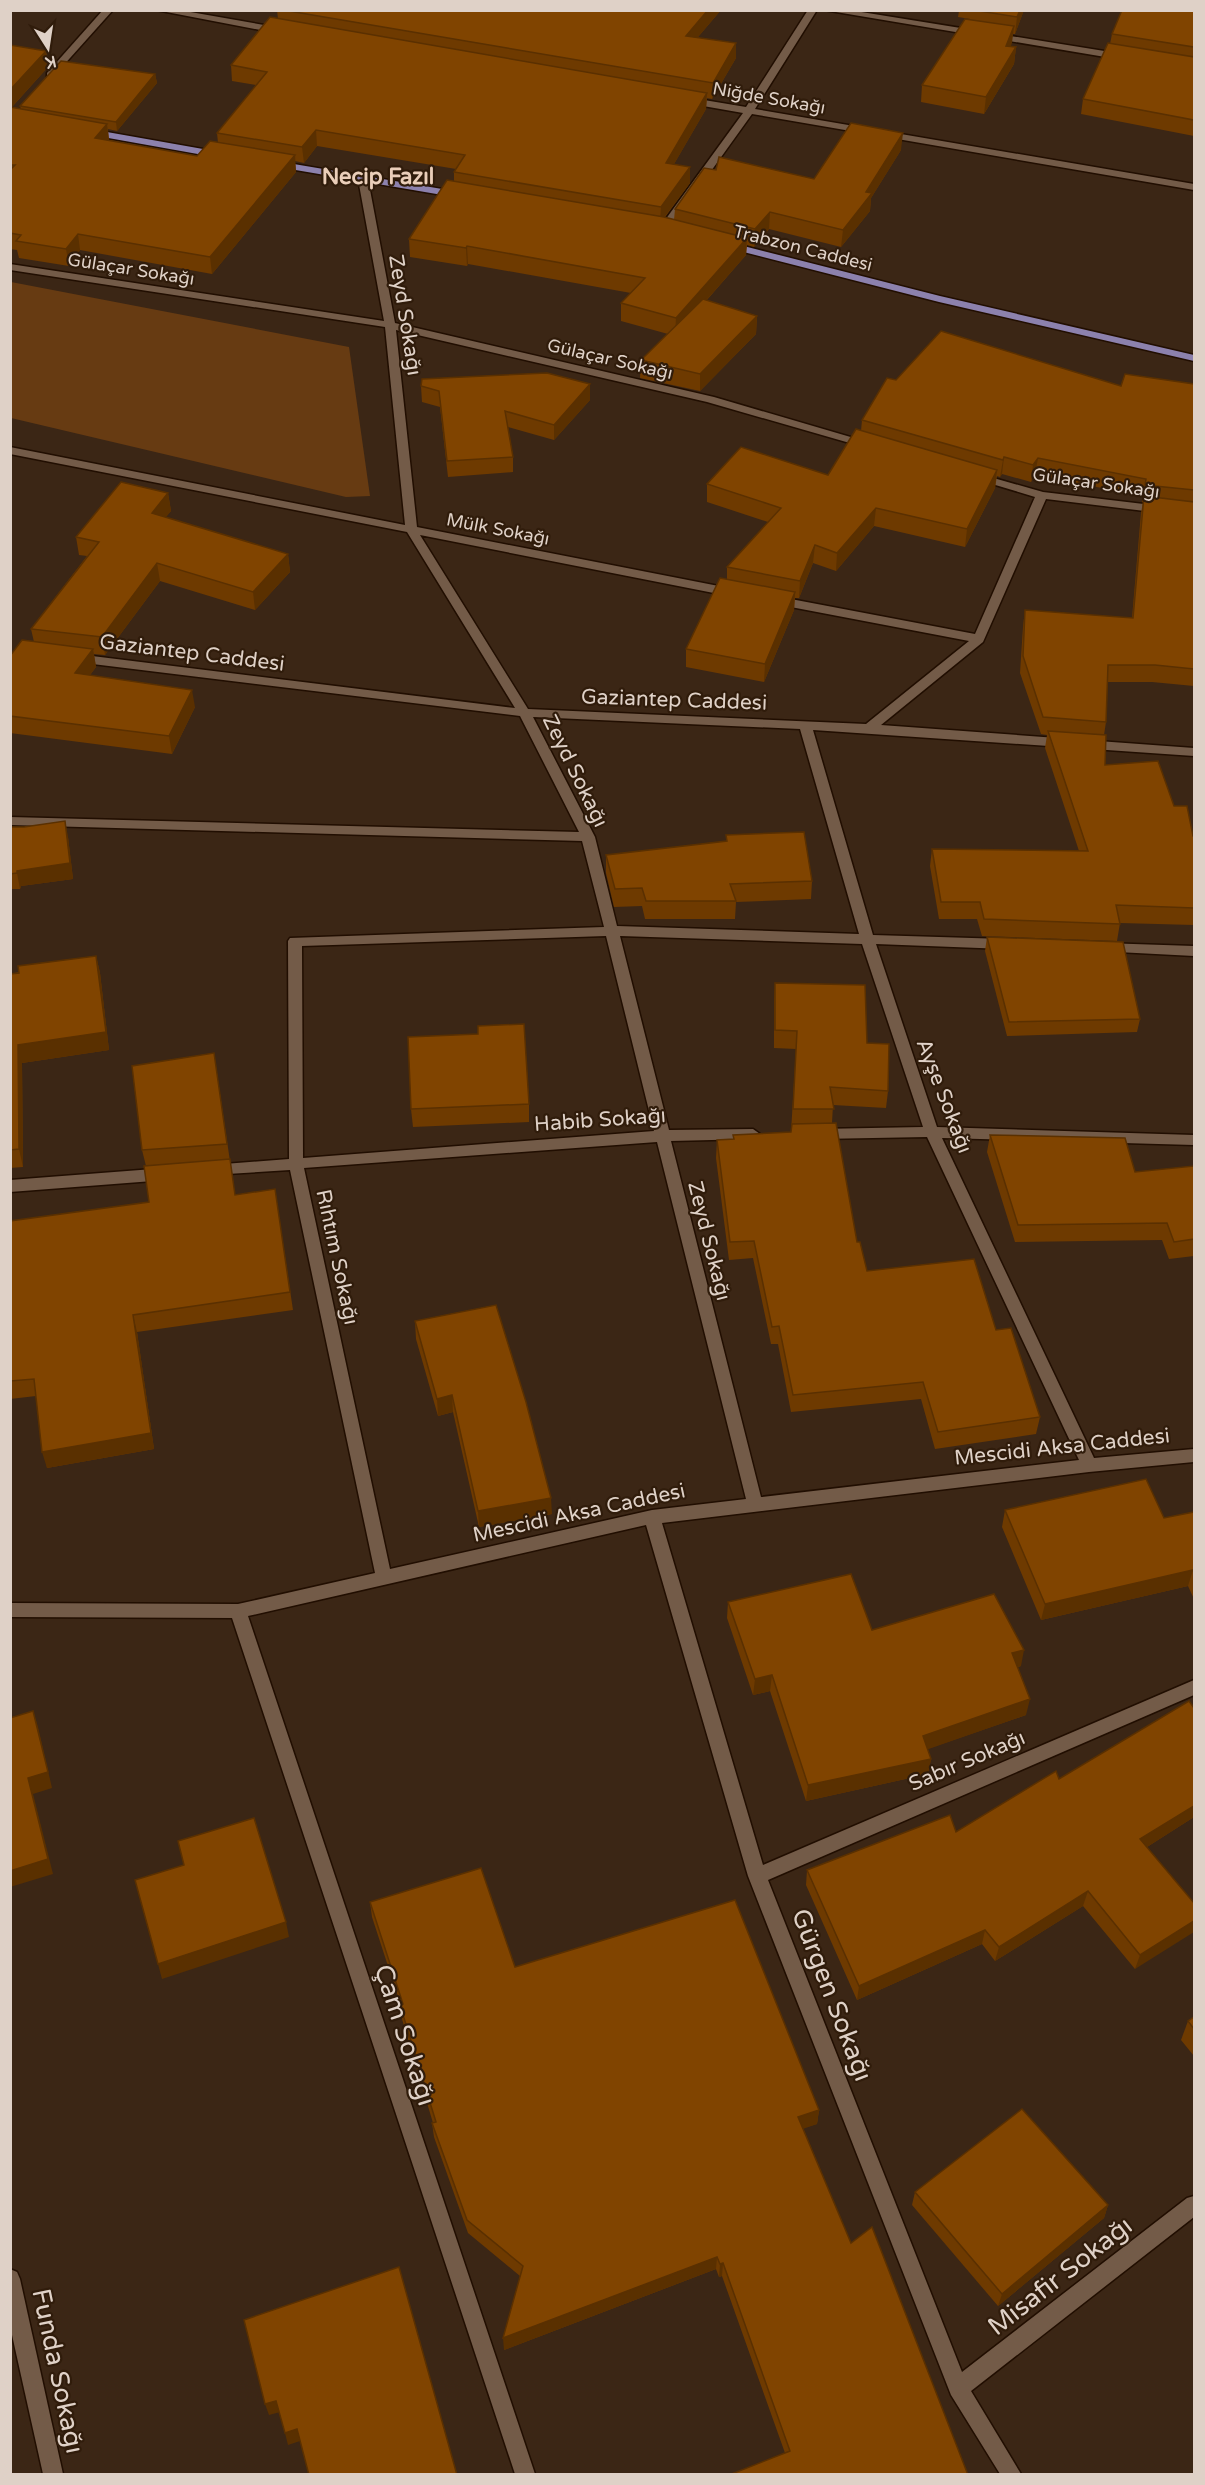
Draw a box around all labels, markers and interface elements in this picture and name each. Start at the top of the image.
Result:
north arrow [18,18,78,78]
text: K [43,51,58,73]
street label: Niğde Sokağı [711,77,827,119]
district label: Necip Fazıl [322,164,434,190]
street label: Trabzon Caddesi [731,220,875,276]
street label: Gülaçar Sokağı [66,248,196,290]
street label: Zeyd Sokağı [383,253,427,377]
street label: Gülaçar Sokağı [545,334,675,384]
street label: Gülaçar Sokağı [1031,463,1161,503]
street label: Mülk Sokağı [445,508,551,550]
street label: Gaziantep Caddesi [98,629,286,677]
street label: Gaziantep Caddesi [580,684,768,716]
street label: Zeyd Sokağı [537,711,613,831]
street label: Ayşe Sokağı [911,1035,977,1157]
street label: Habib Sokağı [533,1103,667,1137]
street label: Zeyd Sokağı [682,1179,736,1303]
street label: Rıhtım Sokağı [310,1187,364,1327]
street label: Mescidi Aksa Caddesi [953,1423,1171,1471]
street label: Mescidi Aksa Caddesi [470,1478,688,1548]
street label: Sabır Sokağı [905,1725,1029,1797]
street label: Gürgen Sokağı [785,1904,879,2086]
street label: Çam Sokağı [368,1961,442,2109]
street label: Misafir Sokağı [982,2210,1138,2342]
street label: Funda Sokağı [25,2286,91,2456]

